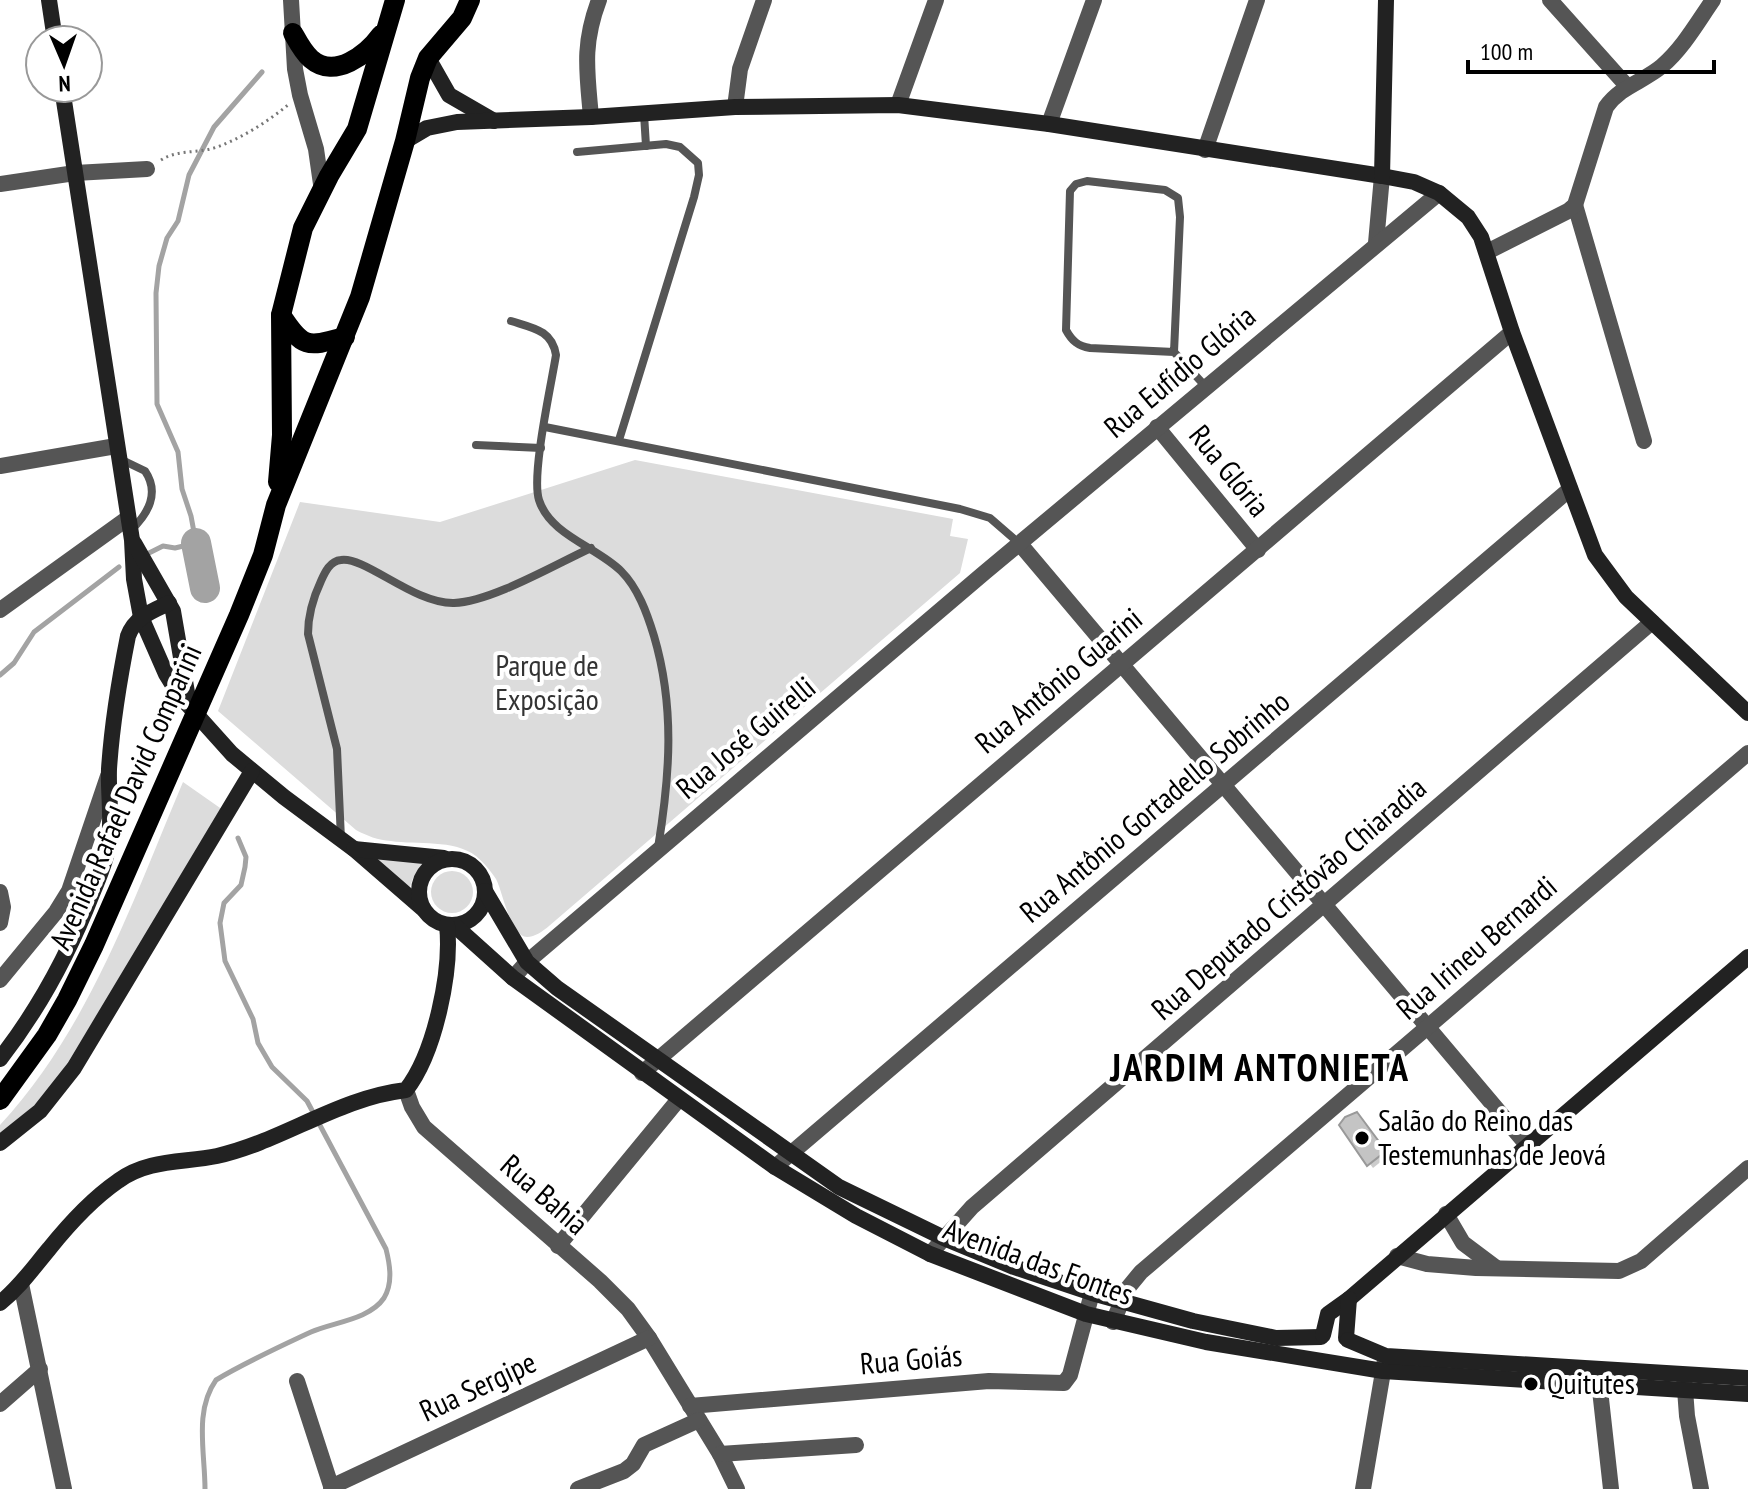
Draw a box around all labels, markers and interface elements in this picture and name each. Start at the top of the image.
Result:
north arrow [24,24,104,104]
scale bar [1468,24,1714,74]
text: 100 m [1480,36,1533,67]
text: N [58,70,71,98]
street label: Rua Eufídio Glória [1095,296,1263,446]
street label: Rua Glória [1181,416,1279,524]
street label: Rua Antônio Guarini [966,599,1150,761]
street label: Avenida Rafael David Comparini [40,638,210,955]
park label: Parque de Exposição [495,645,599,718]
street label: Rua José Guirelli [667,667,823,807]
street label: Rua Antônio Gortadello Sobrinho [1011,681,1297,930]
street label: Rua Deputado Cristóvão Chiaradia [1143,768,1433,1028]
street label: Rua Irineu Bernardi [1388,867,1564,1027]
district label: JARDIM ANTONIETA [1109,1042,1410,1091]
place label: Salão do Reino das Testemunhas de Jeová [1378,1100,1606,1173]
marker: Salão do Reino das Testemunhas de Jeová [1353,1129,1371,1147]
street label: Rua Bahia [493,1145,597,1243]
street label: Avenida das Fontes [938,1208,1139,1313]
street label: Rua Goiás [858,1335,963,1382]
street label: Rua Sergipe [413,1342,542,1430]
place label: Quitutes [1547,1363,1635,1402]
marker: Quitutes [1522,1375,1540,1393]

